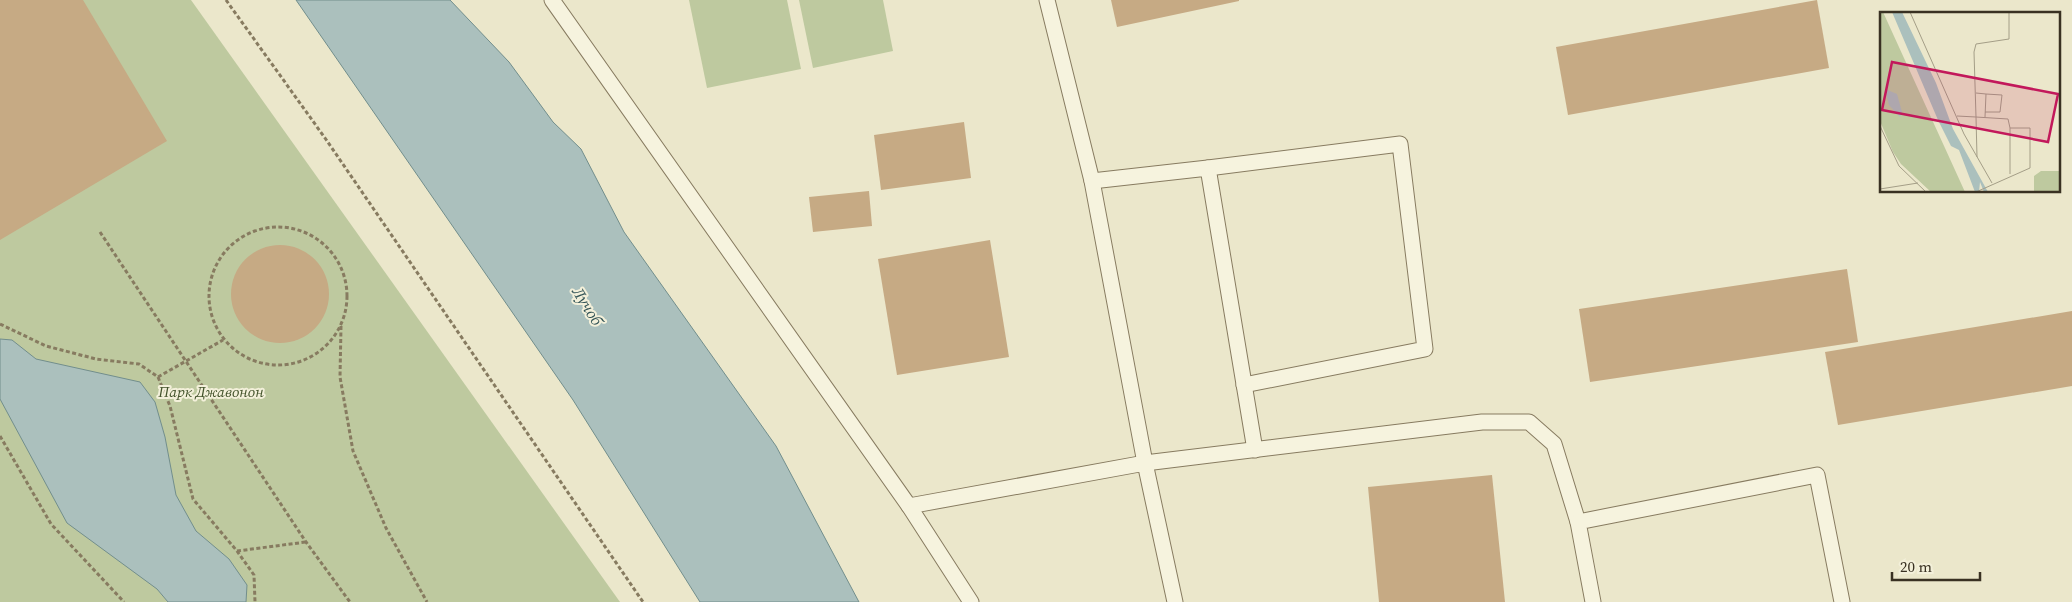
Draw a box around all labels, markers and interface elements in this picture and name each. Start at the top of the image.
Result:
inset map [1880,12,2060,192]
water label: Лучоб [567,282,609,331]
park label: Парк Джавонон [157,381,264,402]
scale bar [1892,550,1980,582]
text: 20 m [1900,556,1932,577]

